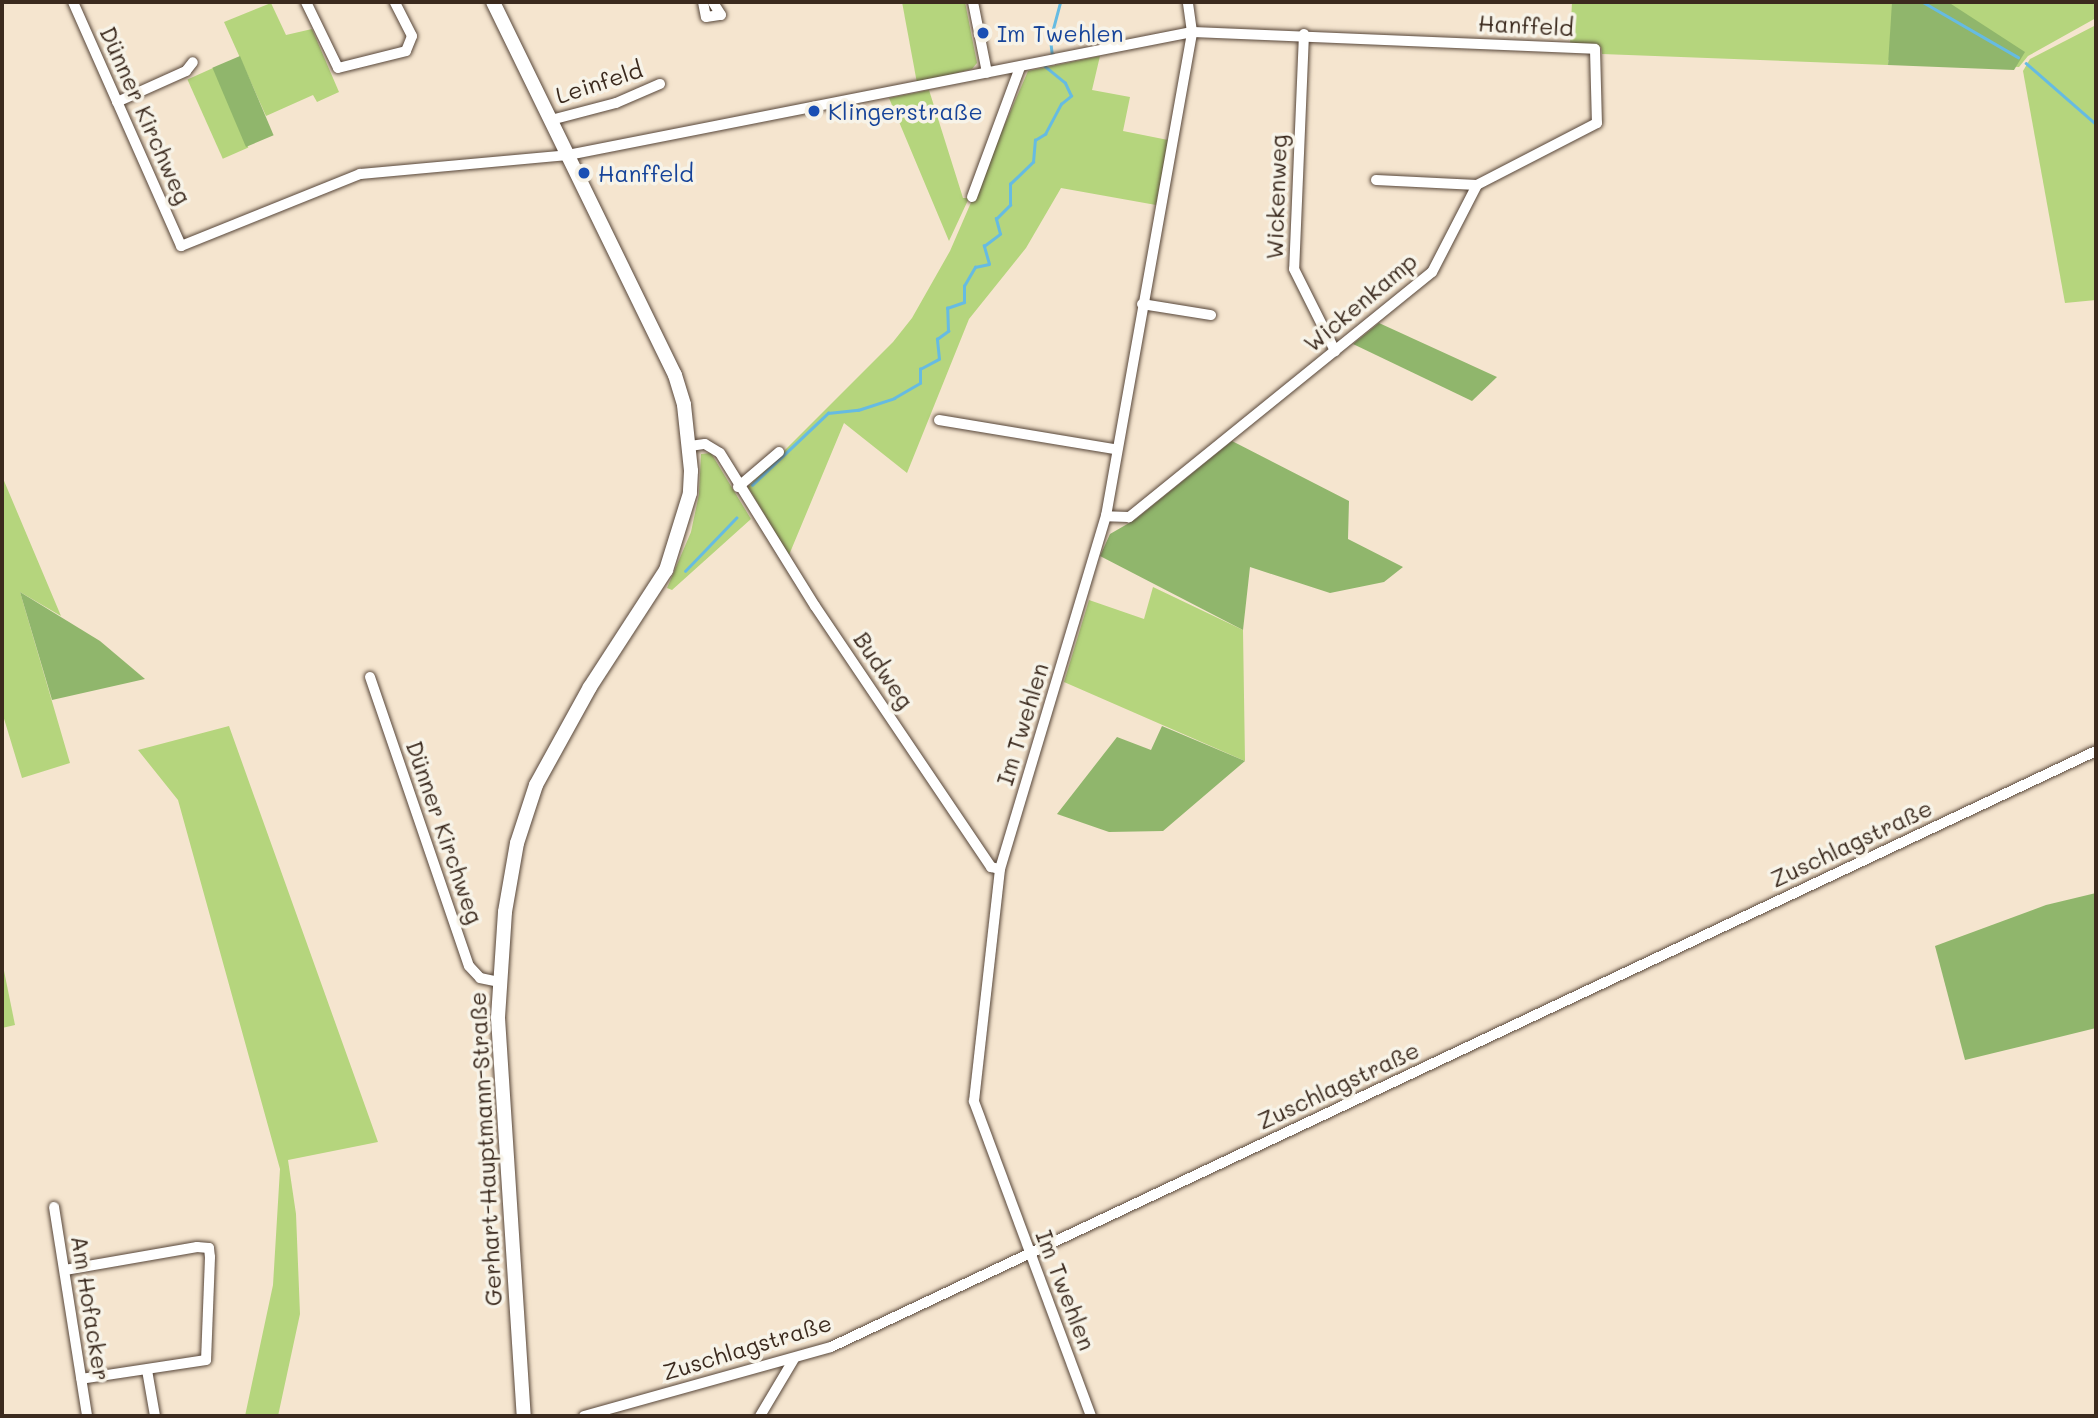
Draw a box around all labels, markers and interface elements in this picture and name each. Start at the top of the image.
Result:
street label: Hanffeld [1477,9,1575,41]
place label: Im Twehlen [997,19,1123,47]
street label: Dünner Kirchweg [94,22,198,208]
marker: Im Twehlen [975,25,991,41]
street label: Leinfeld [552,55,646,109]
place label: Klingerstraße [828,97,983,125]
marker: Klingerstraße [806,103,822,119]
street label: Wickenweg [1260,134,1292,260]
place label: Hanffeld [598,159,694,187]
marker: Hanffeld [576,165,592,181]
street label: Wickenkamp [1298,247,1422,357]
street label: Budweg [848,626,920,714]
street label: Im Twehlen [990,660,1054,788]
street label: Dünner Kirchweg [401,737,489,927]
street label: Zuschlagstraße [1766,793,1936,893]
street label: Gerhart-Hauptmann-Straße [463,991,507,1307]
street label: Zuschlagstraße [1253,1035,1423,1135]
street label: Im Twehlen [1030,1226,1102,1354]
street label: Am Hofacker [66,1234,116,1382]
street label: Zuschlagstraße [659,1308,835,1386]

